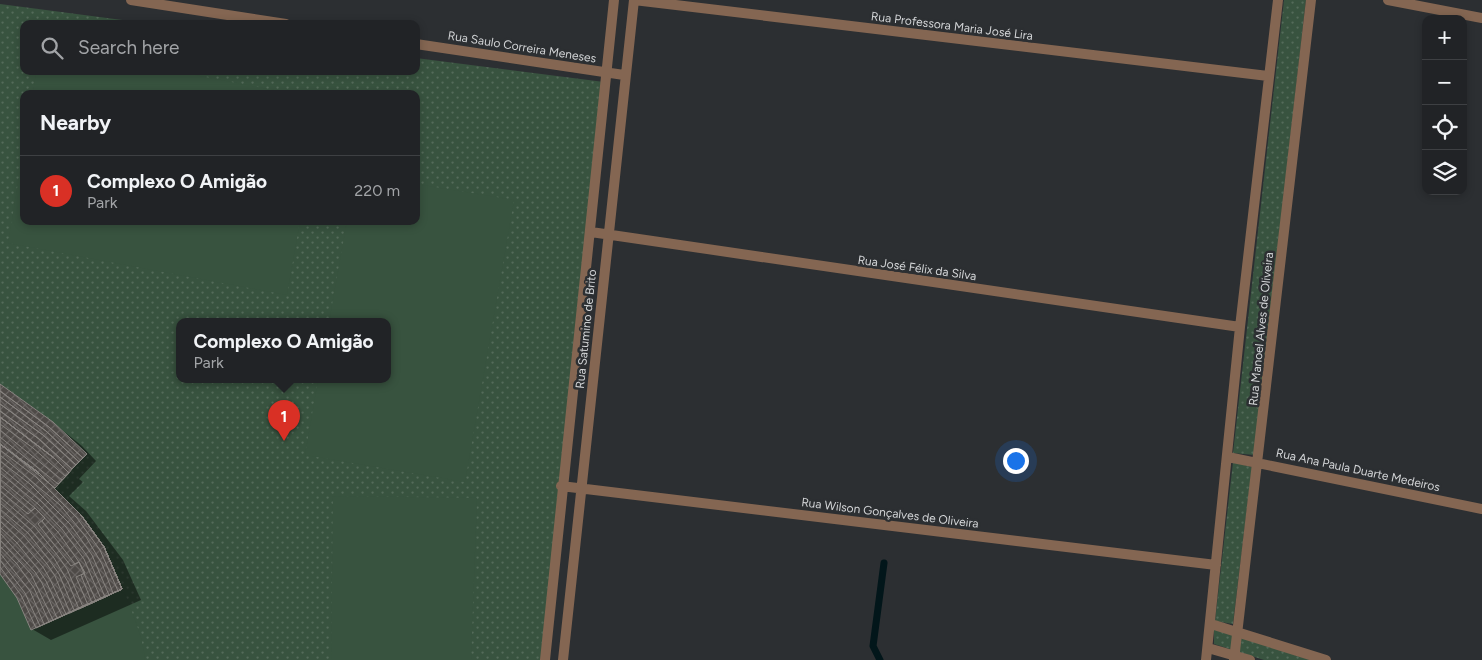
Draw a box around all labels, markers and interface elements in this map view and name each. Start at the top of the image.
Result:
street label: Rua Professora Maria José Lira [870,9,1034,43]
map controls [1422,15,1467,195]
button: + [1422,15,1467,60]
search box [20,20,420,75]
street label: Rua Saulo Correira Meneses [447,28,598,66]
icon: search [38,34,66,62]
text: Search here [78,36,180,59]
button: − [1422,60,1467,105]
button: locate [1422,105,1467,150]
text: Nearby [40,110,111,135]
button: layers [1422,150,1467,195]
text: Complexo O Amigão [87,170,267,193]
text: 1 [53,181,59,200]
text: 220 m [354,181,400,200]
text: Park [87,193,117,212]
street label: Rua Manoel Alves de Oliveira [1246,252,1276,406]
street label: Rua José Félix da Silva [857,253,977,283]
street label: Rua Satumino de Brito [573,269,599,389]
popup [176,318,391,383]
text: Complexo O Amigão [193,330,374,353]
text: Park [193,353,224,372]
pin: 1 [268,400,300,441]
street label: Rua Ana Paula Duarte Medeiros [1275,446,1442,494]
your location [1003,448,1029,474]
street label: Rua Wilson Gonçalves de Oliveira [801,495,979,531]

